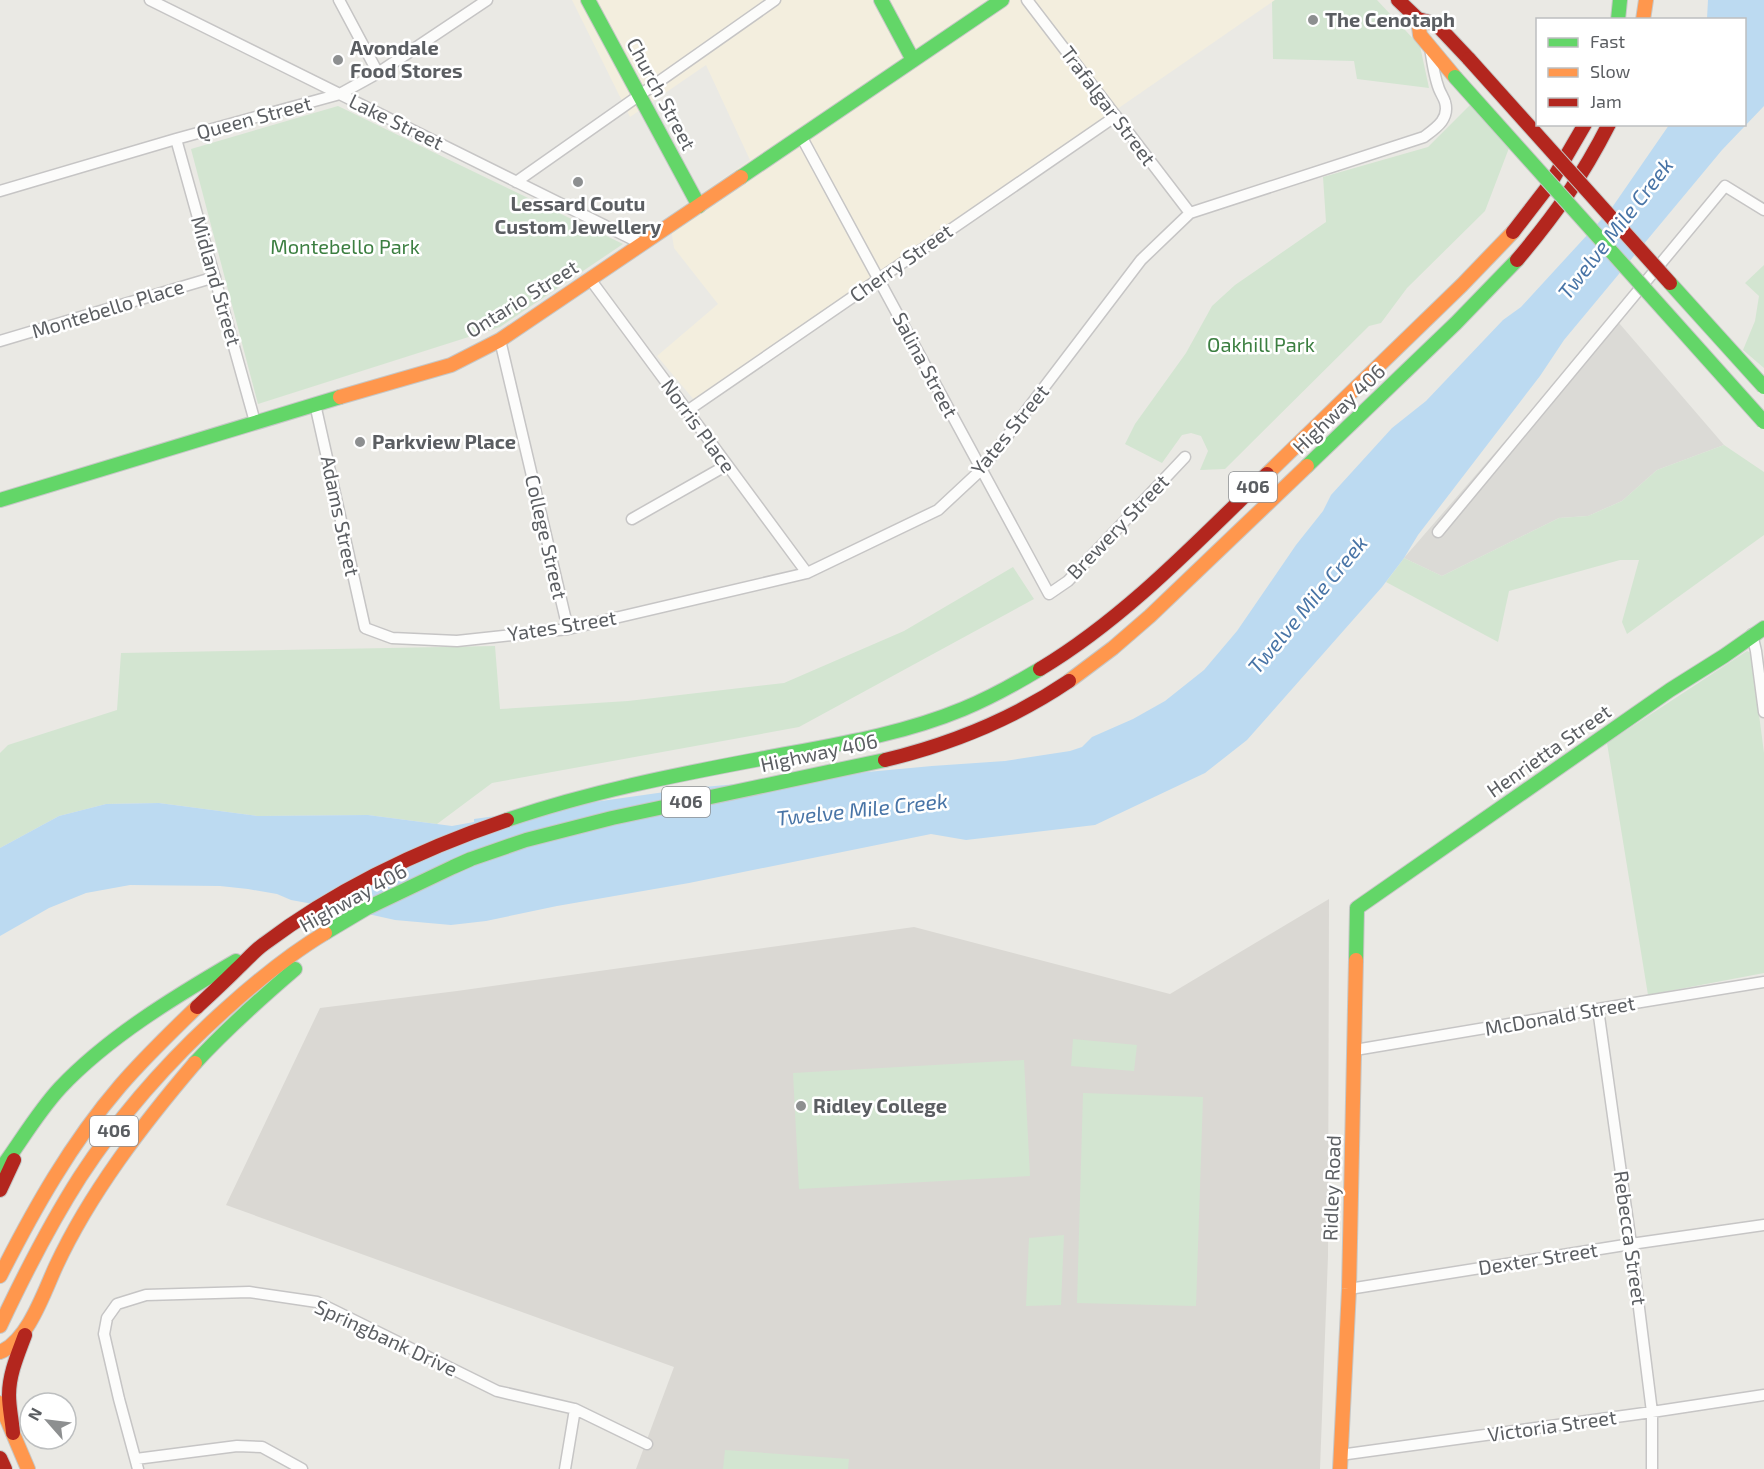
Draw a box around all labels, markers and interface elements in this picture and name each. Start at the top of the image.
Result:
place label: The Cenotaph [1325,7,1455,31]
marker: The Cenotaph [1306,13,1320,27]
legend [1536,18,1746,126]
text: Fast [1590,30,1625,52]
street label: Church Street [622,33,702,154]
place label: Avondale Food Stores [350,35,463,82]
street label: Trafalgar Street [1056,41,1162,170]
marker: Avondale Food Stores [331,53,345,67]
text: Slow [1590,60,1631,82]
street label: Lake Street [345,88,448,154]
street label: Queen Street [194,90,314,144]
text: Jam [1590,90,1622,112]
water label: Twelve Mile Creek [1552,153,1678,304]
marker: Lessard Coutu Custom Jewellery [571,175,585,189]
place label: Lessard Coutu Custom Jewellery [495,191,662,239]
street label: Midland Street [187,213,247,349]
street label: Cherry Street [844,218,957,306]
park label: Montebello Park [270,234,420,258]
street label: Ontario Street [461,254,582,342]
street label: Montebello Place [29,273,187,343]
street label: Salina Street [888,308,964,422]
park label: Oakhill Park [1207,332,1315,356]
street label: Highway 406 [1287,358,1389,458]
street label: Norris Place [657,374,741,477]
street label: Yates Street [965,379,1053,480]
place label: Parkview Place [372,429,516,453]
marker: Parkview Place [353,435,367,449]
street label: Adams Street [316,453,366,579]
street label: Brewery Street [1061,469,1174,584]
street label: College Street [521,472,573,602]
road number: 406 [1229,472,1277,502]
water label: Twelve Mile Creek [1242,530,1372,678]
street label: Yates Street [506,605,618,645]
street label: Henrietta Street [1482,698,1615,802]
street label: Highway 406 [758,728,879,776]
road number: 406 [662,787,710,817]
water label: Twelve Mile Creek [775,787,949,830]
street label: Highway 406 [295,858,410,936]
street label: McDonald Street [1483,990,1637,1040]
place label: Ridley College [813,1093,947,1118]
marker: Ridley College [794,1099,808,1113]
road number: 406 [90,1116,138,1146]
street label: Ridley Road [1317,1135,1345,1241]
street label: Rebecca Street [1610,1169,1652,1307]
street label: Dexter Street [1476,1237,1600,1279]
street label: Springbank Drive [311,1294,462,1381]
north arrow [18,1391,78,1451]
text: N [23,1404,45,1423]
street label: Victoria Street [1486,1404,1618,1446]

